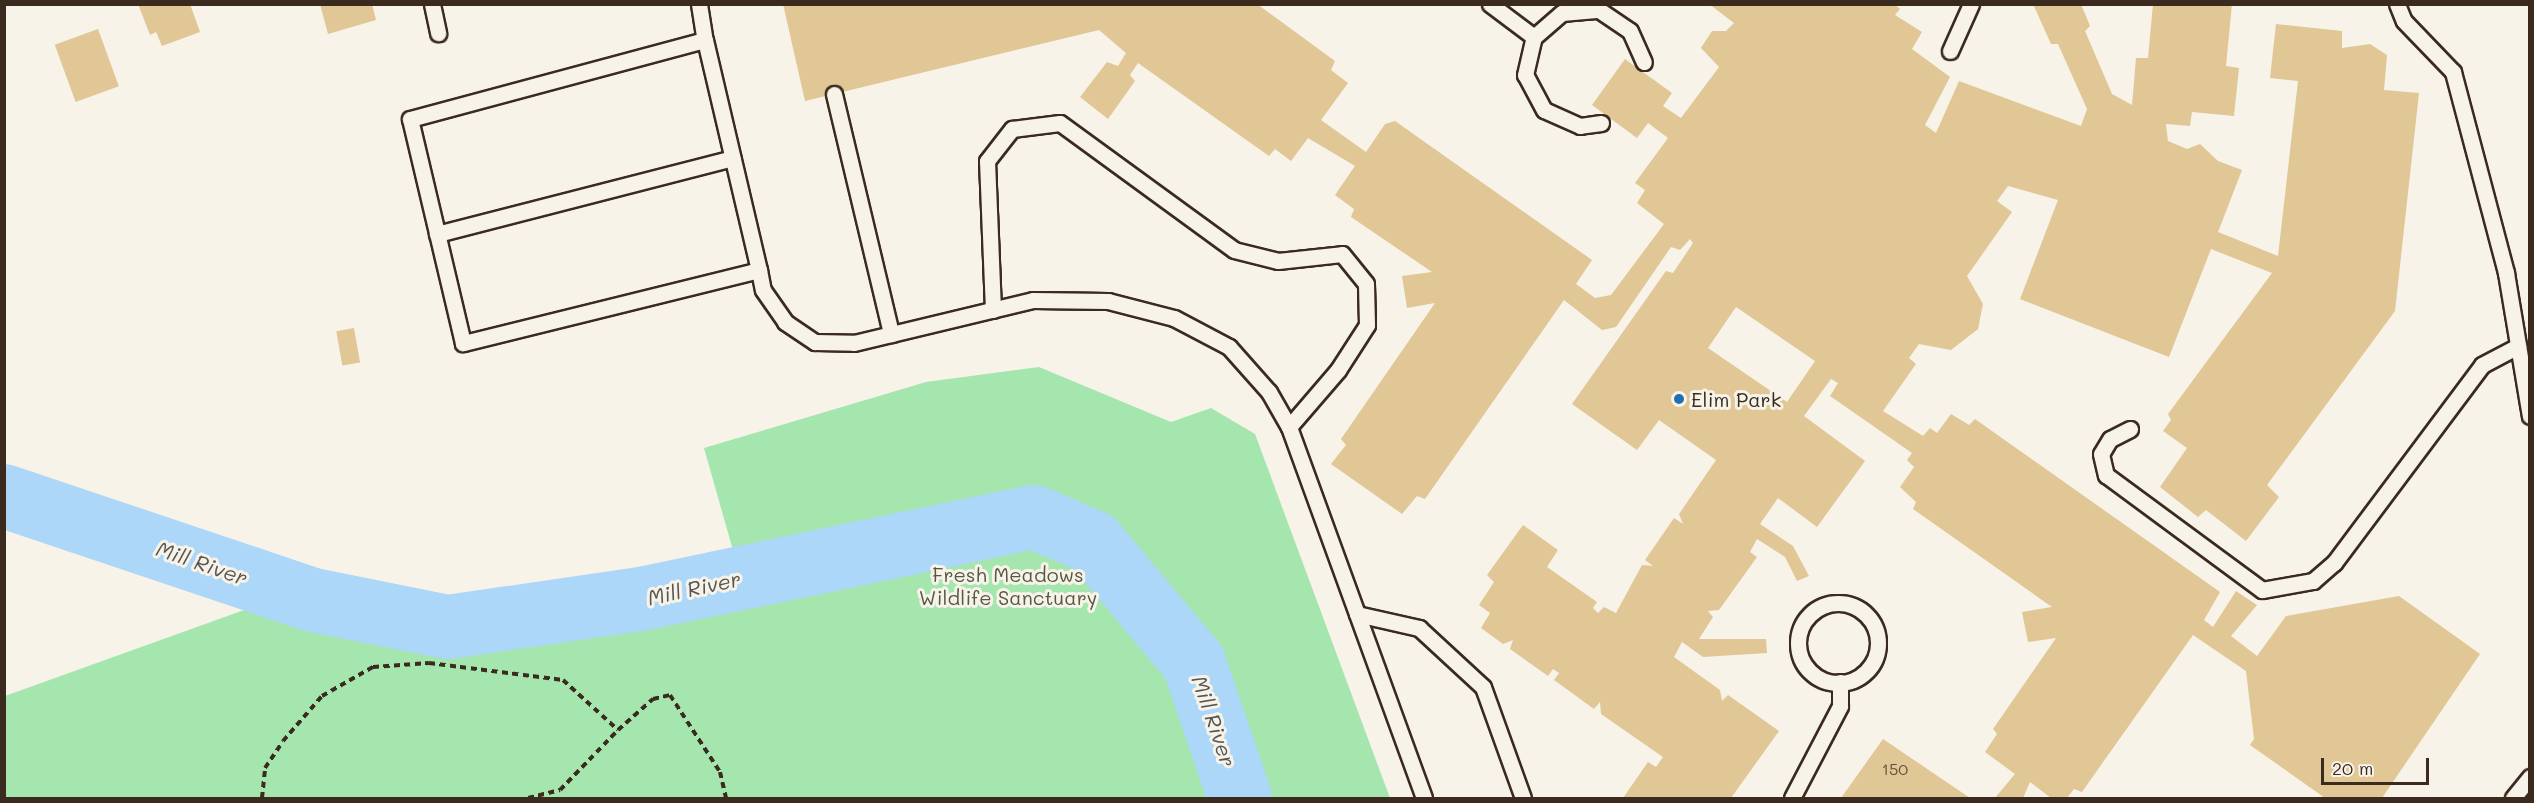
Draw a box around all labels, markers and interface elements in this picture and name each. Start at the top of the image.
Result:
place label: Elim Park [1691,387,1781,411]
marker: Elim Park [1672,392,1686,406]
water label: Mill River [153,536,251,590]
park label: Fresh Meadows Wildlife Sanctuary [919,562,1097,609]
water label: Mill River [645,566,743,610]
water label: Mill River [1187,672,1241,770]
scale bar [2324,746,2432,784]
text: 20 m [2332,756,2373,780]
house number: 150 [1882,759,1908,779]

